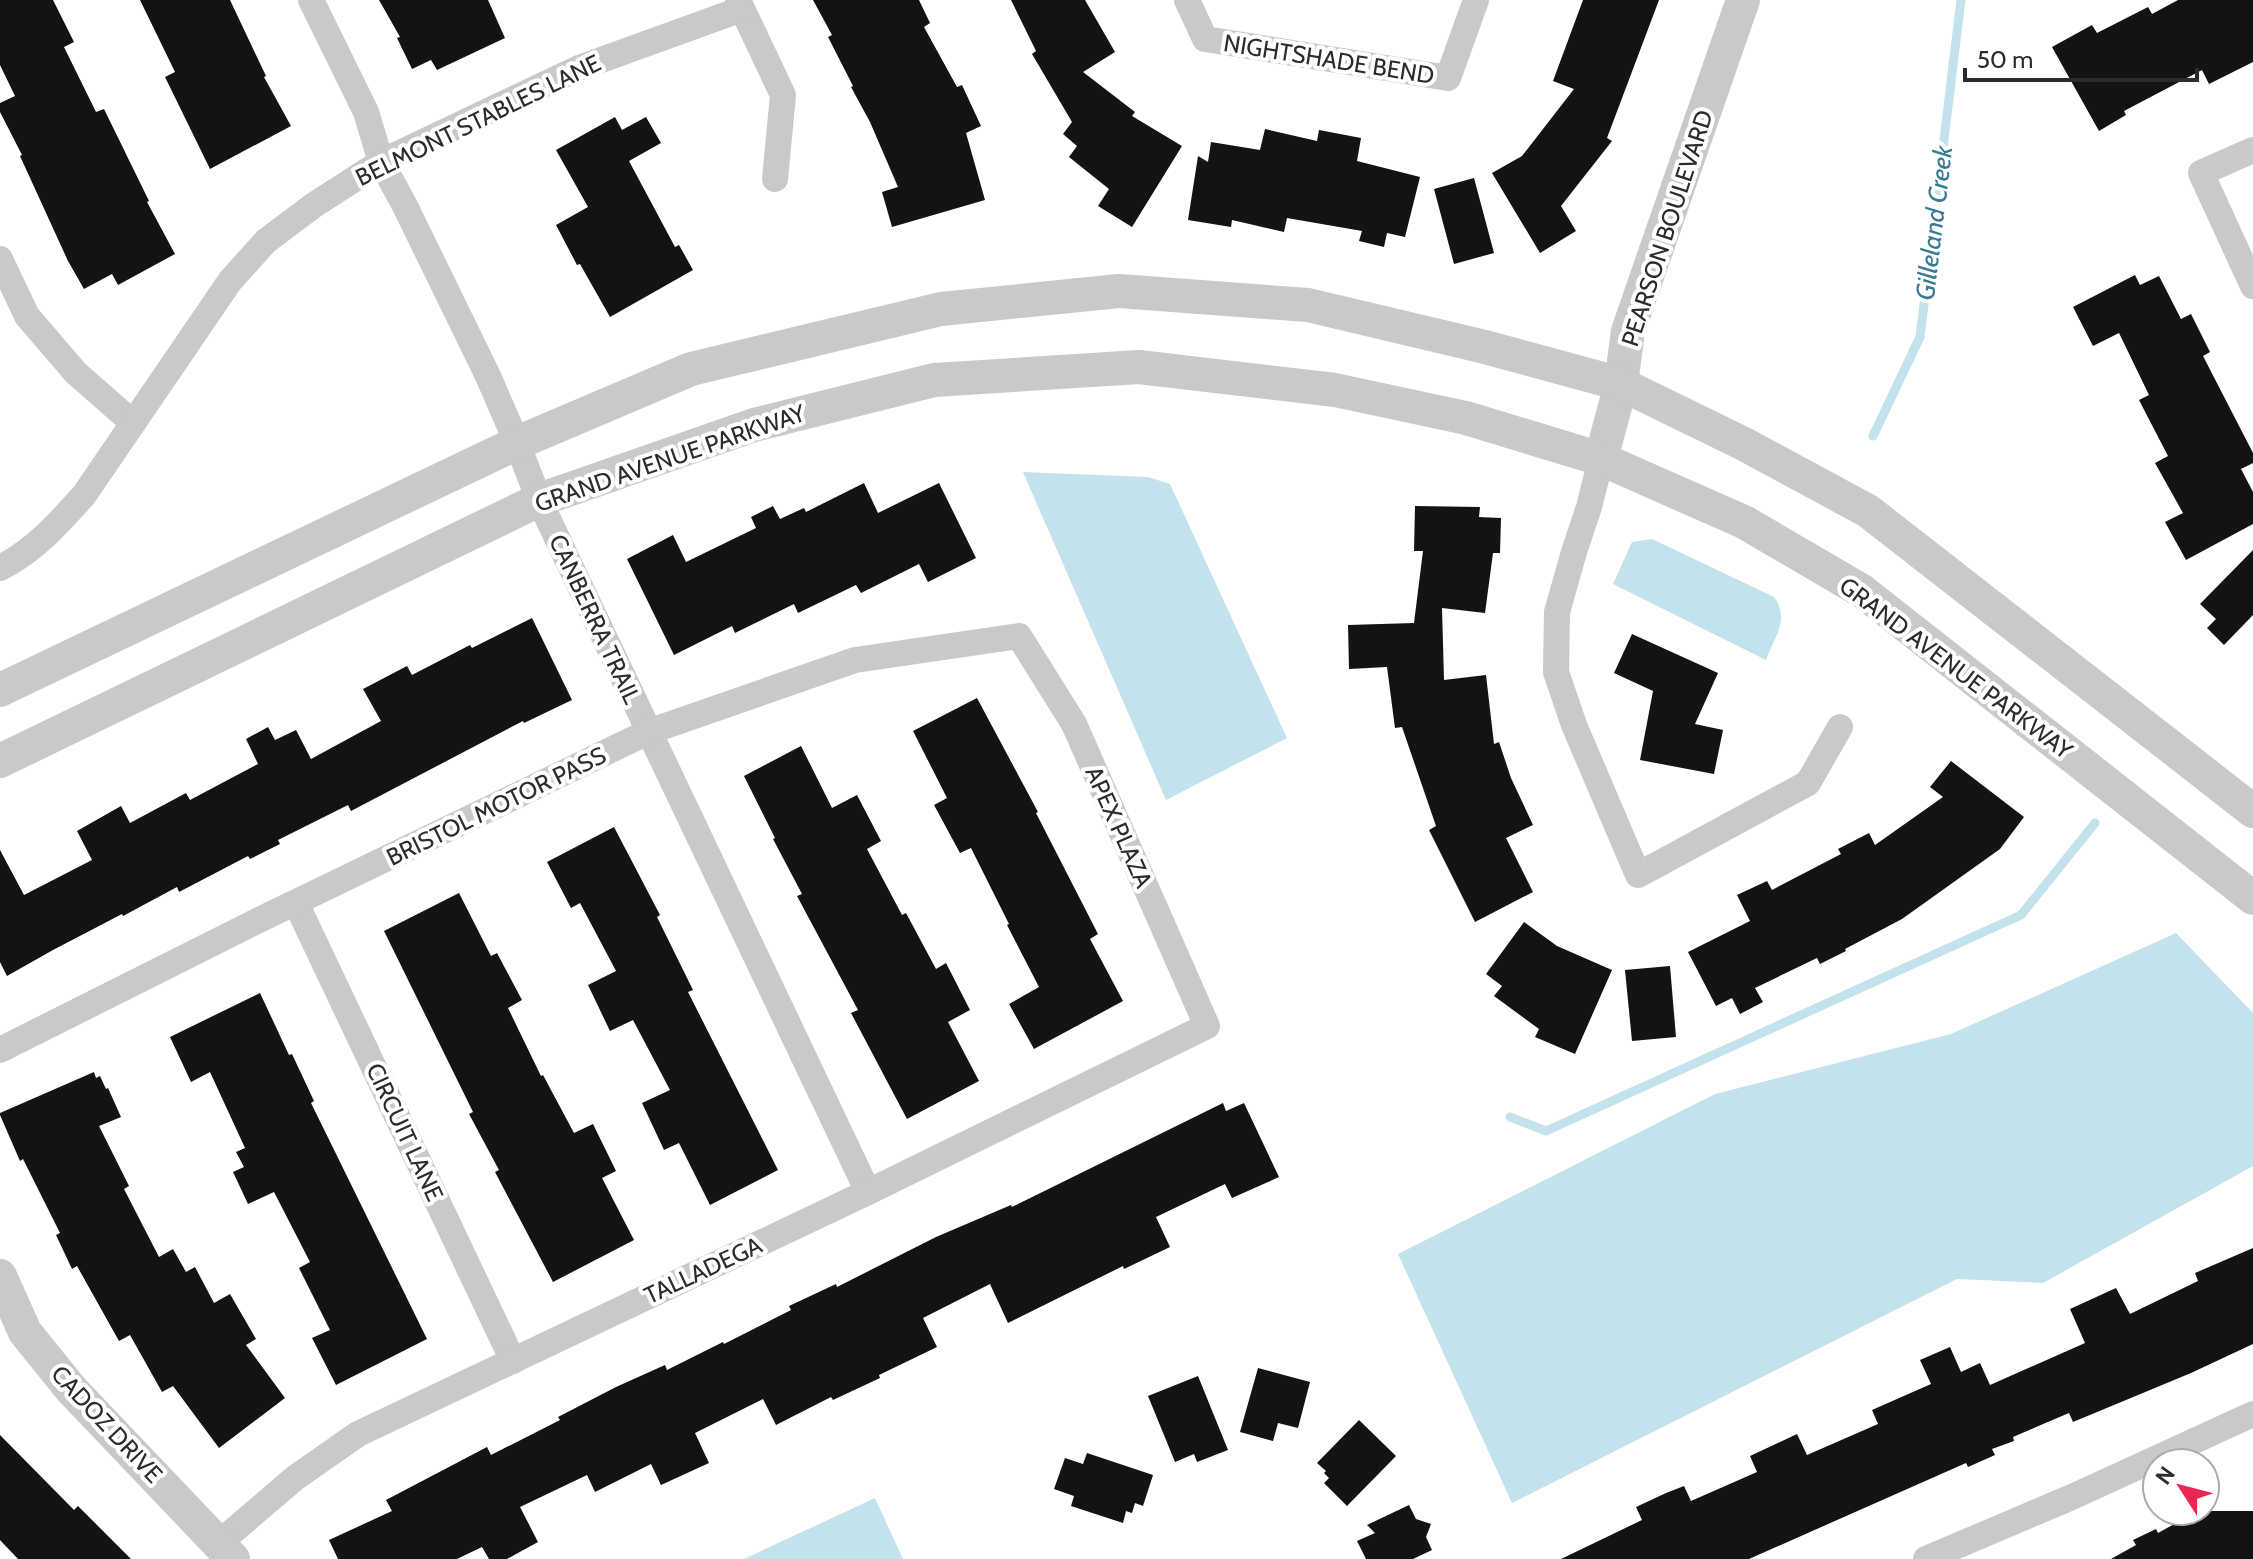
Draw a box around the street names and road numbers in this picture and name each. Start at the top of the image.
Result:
street label: NIGHTSHADE BEND [1222,28,1436,90]
street label: BELMONT STABLES LANE [351,48,605,192]
street label: PEARSON BOULEVARD [1615,106,1719,350]
street label: GRAND AVENUE PARKWAY [531,398,809,518]
street label: CANBERRA TRAIL [543,530,647,708]
street label: GRAND AVENUE PARKWAY [1834,571,2078,765]
street label: BRISTOL MOTOR PASS [382,740,610,872]
street label: APEX PLAZA [1079,762,1159,892]
street label: CIRCUIT LANE [360,1058,450,1206]
street label: TALLADEGA [640,1230,767,1310]
street label: CADOZ DRIVE [45,1359,169,1489]

